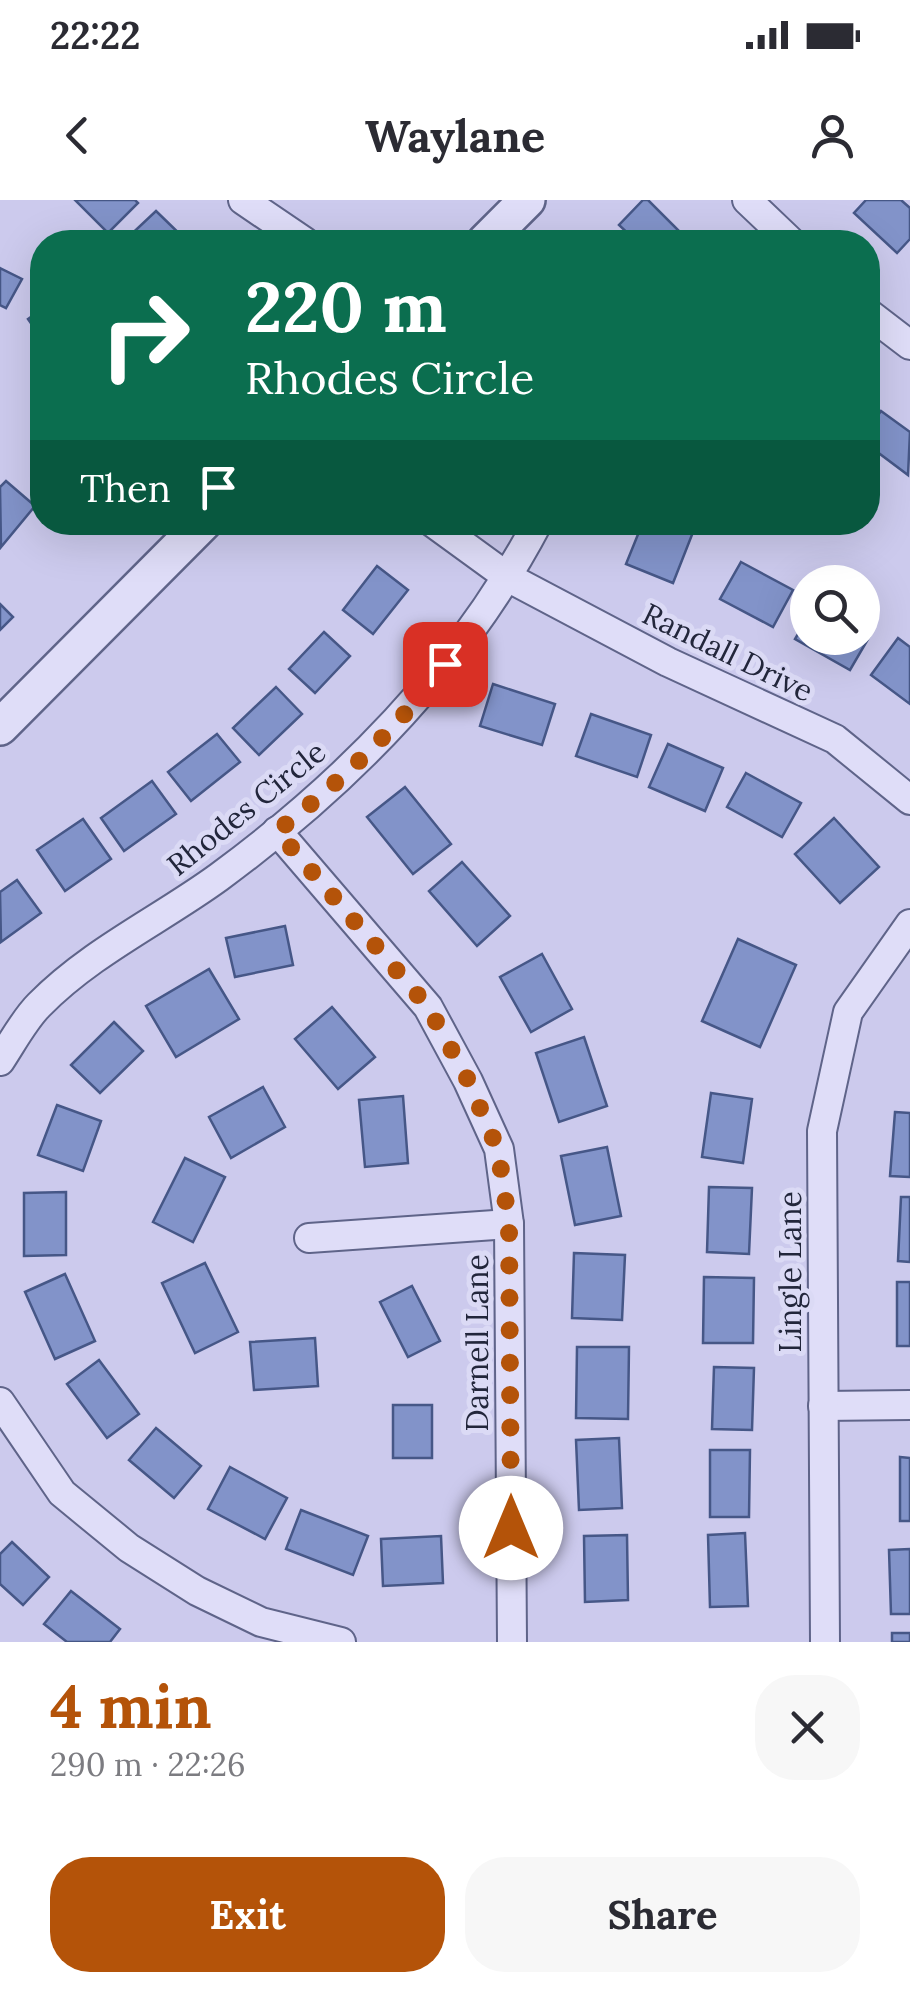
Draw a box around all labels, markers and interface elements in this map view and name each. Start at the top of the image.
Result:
text: 22:22 [50,11,141,59]
text: Waylane [365,107,545,164]
icon: back [50,108,105,163]
icon: person [805,108,860,163]
text: 220 m [245,262,447,351]
icon: right [80,270,210,400]
text: Rhodes Circle [245,349,534,406]
icon: arrive [191,460,246,515]
text: Then [80,464,171,512]
map controls [790,565,880,655]
button: search [790,565,880,655]
street label: Randall Drive [636,594,820,710]
pin [403,622,488,707]
icon: arrive [418,637,473,692]
street label: Rhodes Circle [159,733,333,883]
street label: Lingle Lane [771,1191,810,1353]
street label: Darnell Lane [458,1254,496,1432]
position arrow [459,1476,563,1580]
text: 4 min [50,1668,212,1744]
button: close [755,1675,860,1780]
text: 290 m · 22:26 [50,1744,245,1785]
button: Exit [50,1857,445,1972]
button: Share [465,1857,860,1972]

